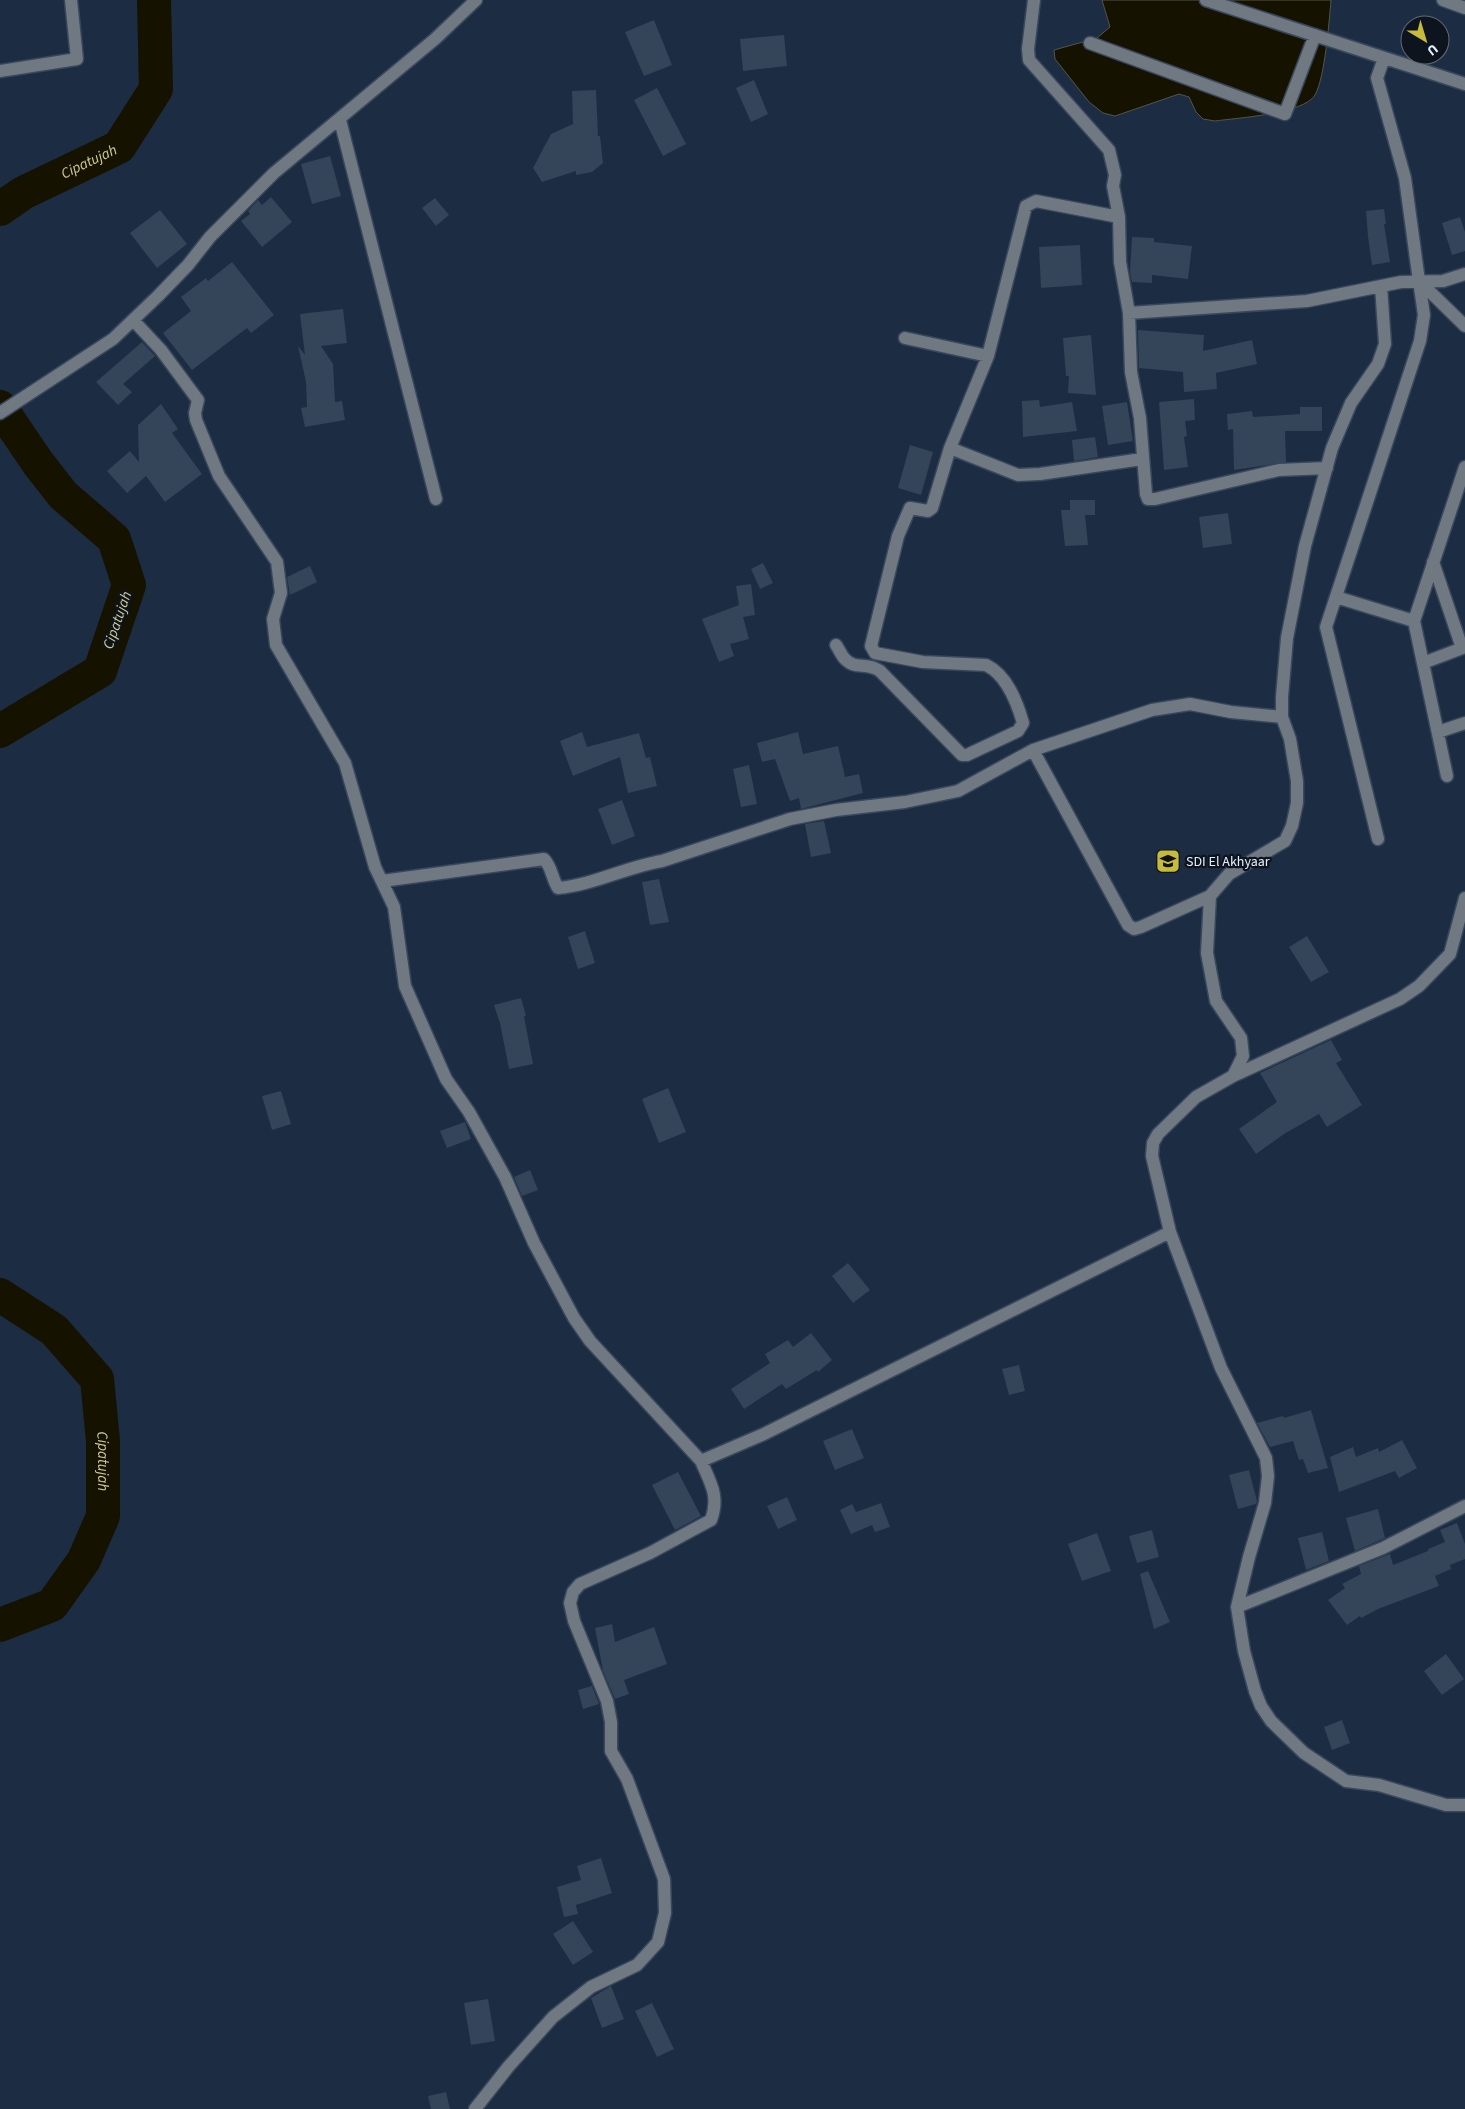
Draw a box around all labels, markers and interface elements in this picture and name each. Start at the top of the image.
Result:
north arrow [1400,15,1450,65]
text: U [1423,39,1442,60]
water label: Cipatujah [57,139,121,184]
water label: Cipatujah [98,588,137,652]
school or university icon: SDI El Akhyaar [1155,848,1181,874]
place label: SDI El Akhyaar [1186,852,1270,872]
water label: Cipatujah [91,1430,113,1491]

